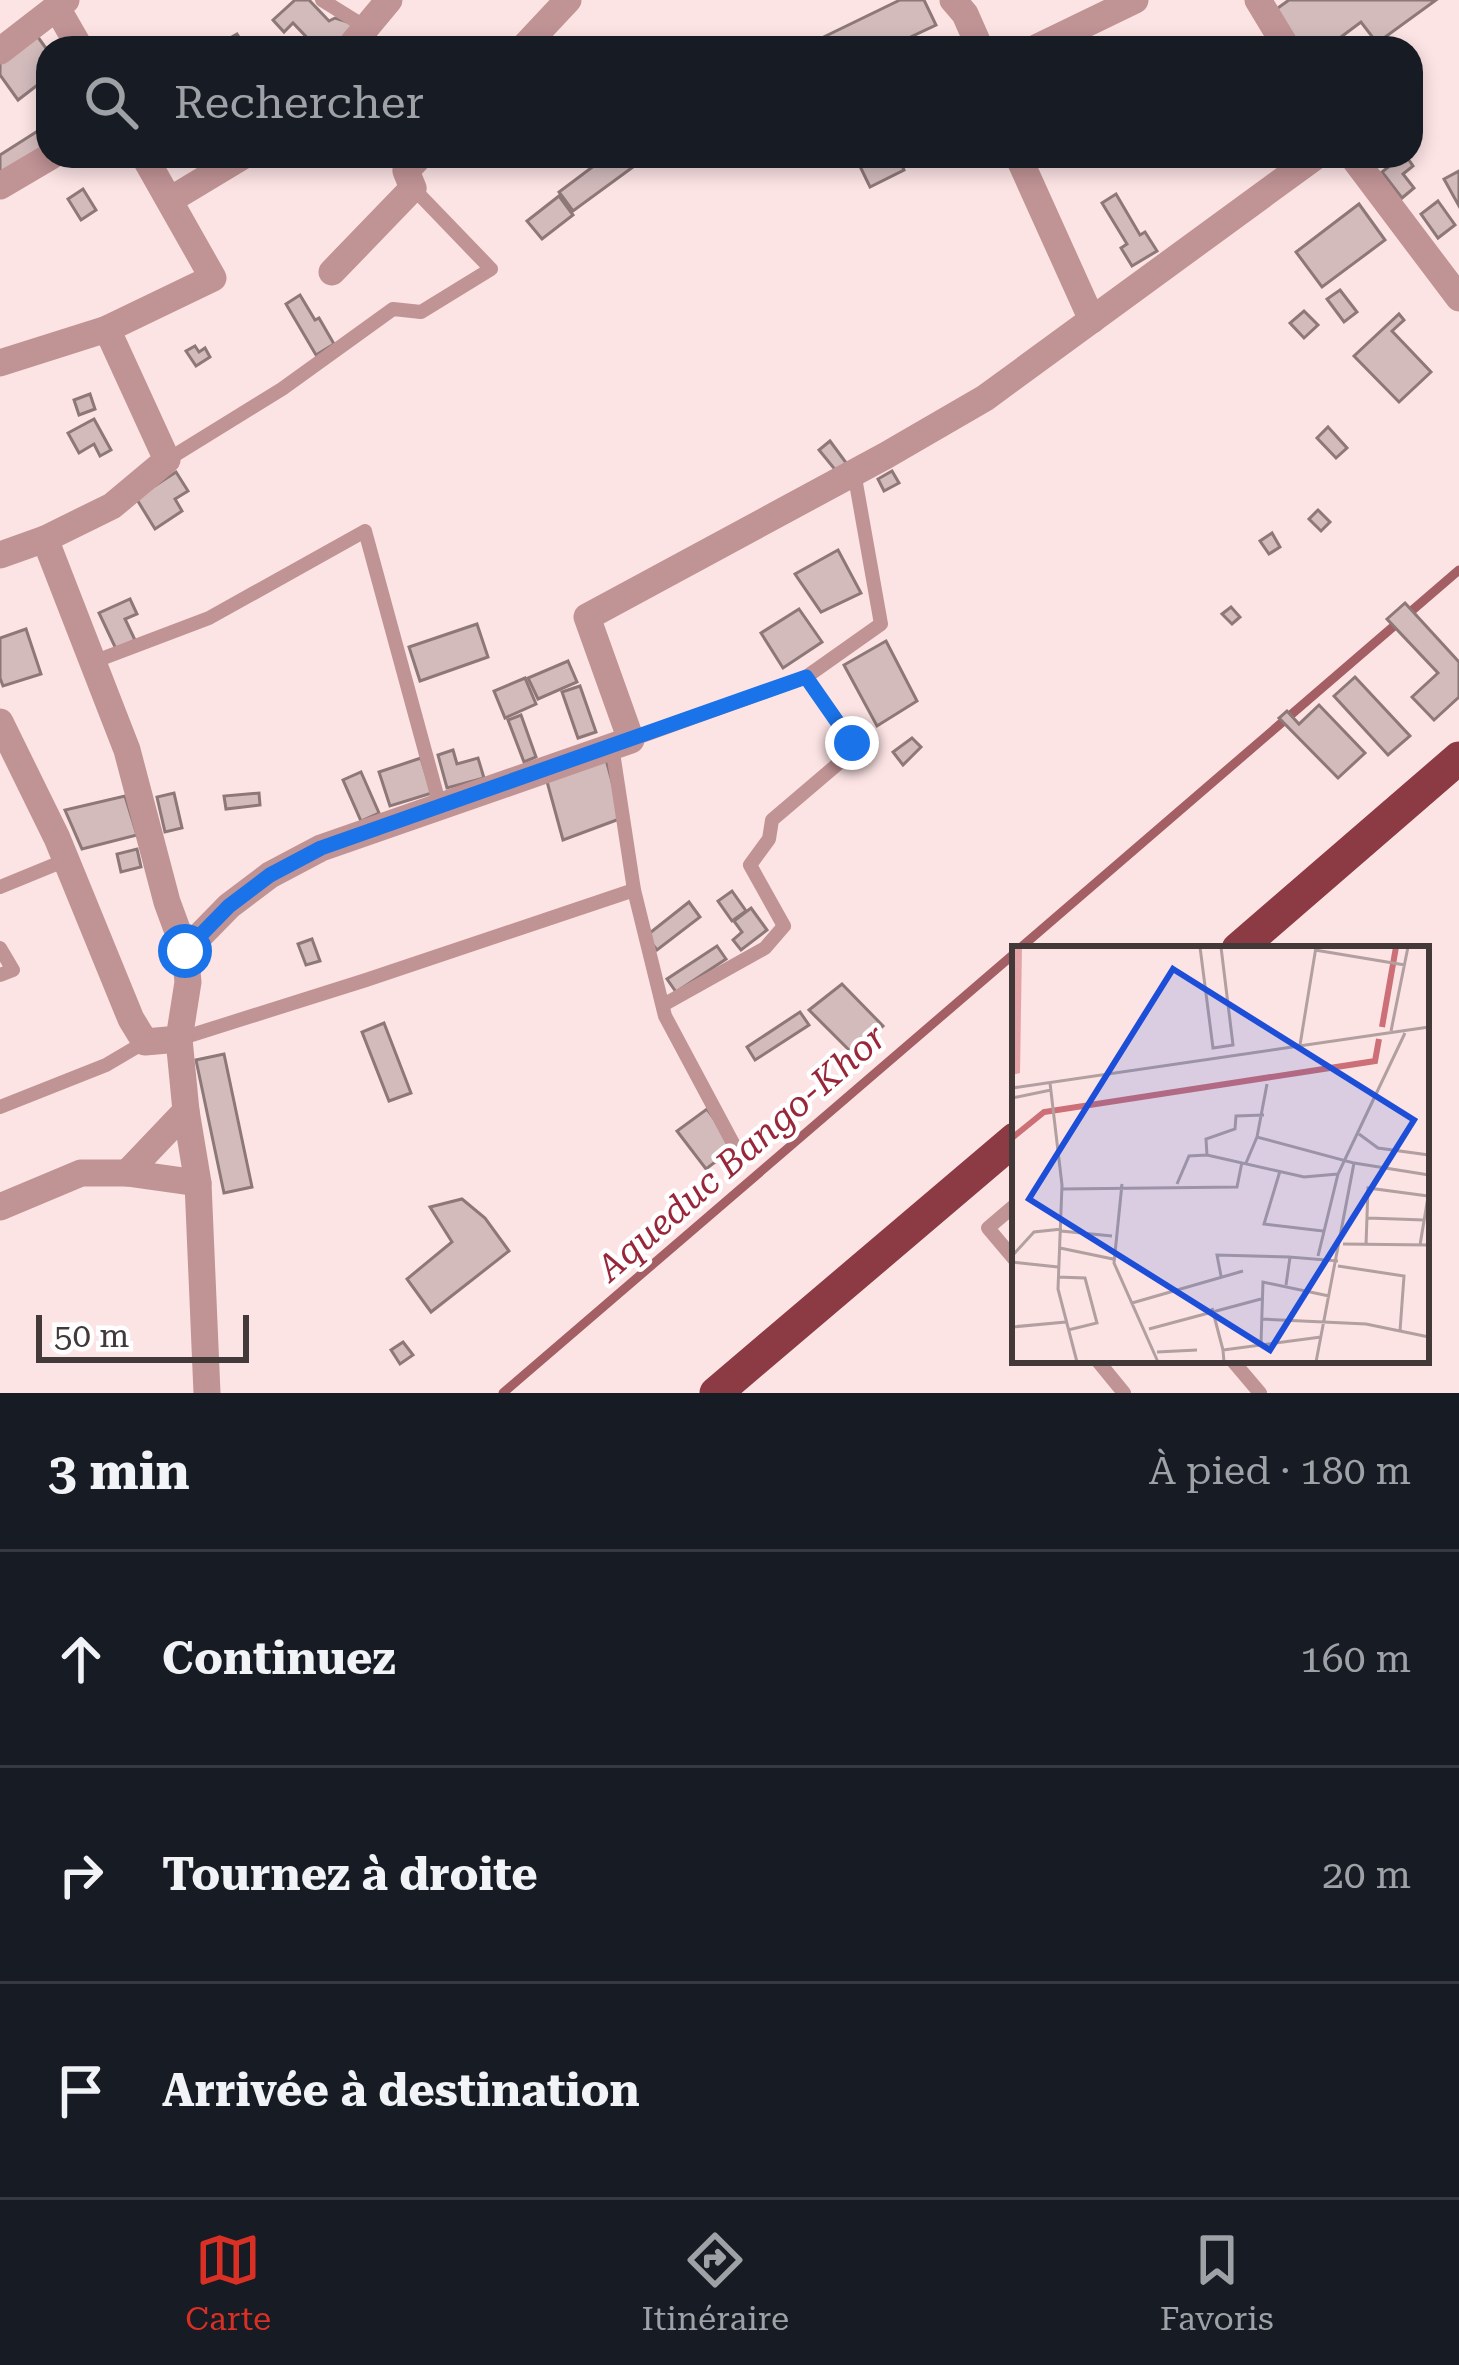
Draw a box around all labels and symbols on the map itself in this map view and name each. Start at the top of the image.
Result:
route end [825,716,879,770]
route start [158,924,212,978]
inset map [1012,946,1429,1363]
water label: Aqueduc Bango-Khor [587,1016,894,1291]
scale bar [36,1309,249,1362]

